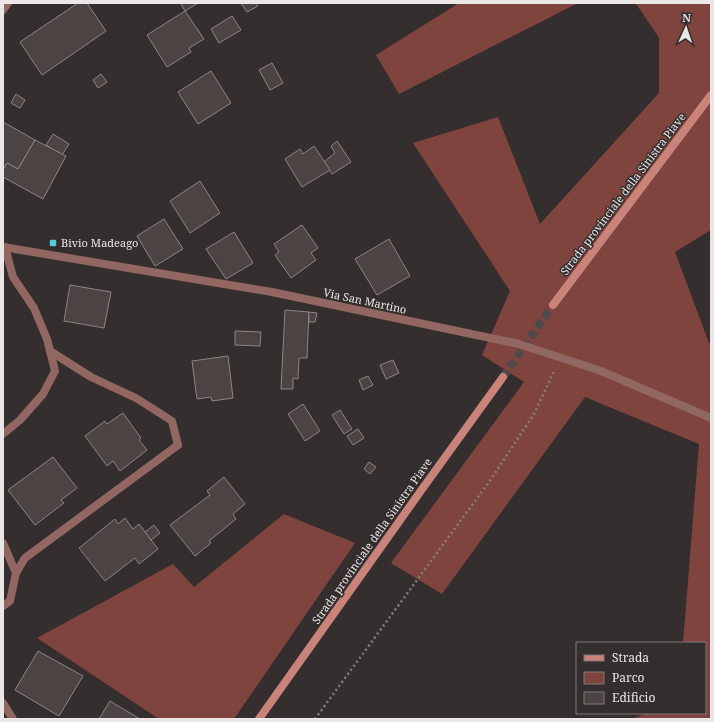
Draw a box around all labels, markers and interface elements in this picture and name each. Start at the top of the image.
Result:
north arrow [666,8,706,48]
text: N [682,10,692,25]
street label: Strada provinciale della Sinistra Piave [557,109,689,278]
place label: Bivio Madeago [61,235,138,250]
marker: Bivio Madeago [48,238,58,248]
street label: Via San Martino [322,284,408,317]
street label: Strada provinciale della Sinistra Piave [308,455,435,627]
legend [576,642,706,714]
text: Strada [612,649,649,666]
text: Parco [612,669,645,686]
text: Edificio [612,689,655,706]

